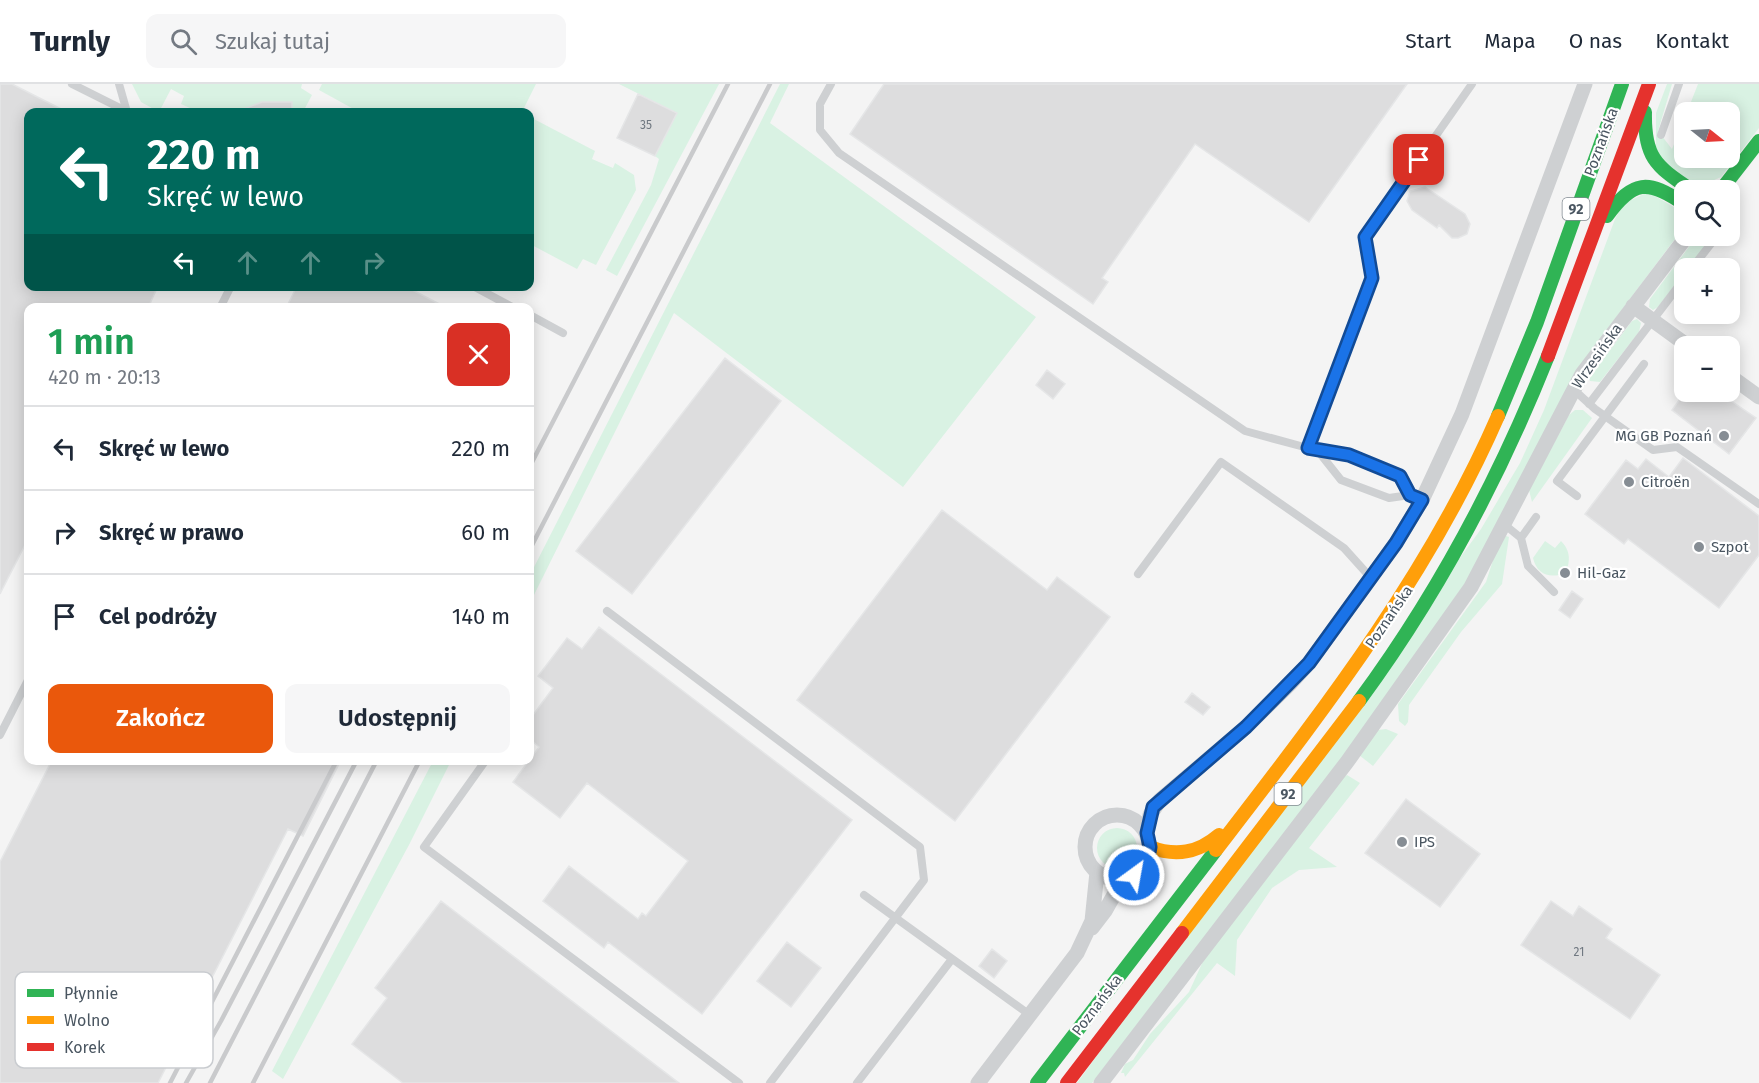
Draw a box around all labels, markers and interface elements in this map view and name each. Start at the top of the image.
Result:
search box [146,14,566,68]
text: Turnly [30,25,110,58]
icon: search [167,25,200,58]
text: Szukaj tutaj [215,28,330,55]
text: Start [1405,28,1451,54]
text: Mapa [1484,28,1536,54]
text: O nas [1569,28,1622,54]
text: Kontakt [1655,28,1729,54]
north arrow [1674,102,1740,168]
map controls [1674,102,1740,402]
street label: Poznańska [1580,105,1622,179]
house number: 35 [640,118,652,132]
text: 220 m [147,130,260,180]
icon: left [48,132,126,210]
pin [1393,134,1444,185]
icon: arrive [1402,143,1435,176]
button: search [1674,180,1740,246]
text: Skręć w lewo [147,181,304,213]
road number: 92 [1562,198,1590,220]
icon: left [168,246,201,279]
icon: ahead [231,246,264,279]
icon: ahead [294,246,327,279]
icon: right [357,246,390,279]
button: + [1674,258,1740,324]
text: 1 min [48,320,135,364]
street label: Wrzesińska [1568,320,1626,392]
button: close [447,323,510,386]
button: − [1674,336,1740,402]
text: 420 m · 20:13 [48,365,161,389]
place label: MG GB Poznań [1615,427,1712,445]
marker: MG GB Poznań [1717,429,1731,443]
icon: left [48,432,81,465]
text: Skręć w lewo [99,435,229,462]
text: 220 m [451,435,510,462]
place label: Citroën [1641,473,1690,491]
marker: Citroën [1622,475,1636,489]
icon: right [48,516,81,549]
text: Skręć w prawo [99,519,244,546]
text: 60 m [461,519,510,546]
place label: Szpot [1711,538,1749,556]
marker: Szpot [1692,540,1706,554]
place label: Hil-Gaz [1577,564,1626,582]
marker: Hil-Gaz [1558,566,1572,580]
street label: Poznańska [1361,582,1417,652]
icon: arrive [48,600,81,633]
text: Cel podróży [99,603,217,630]
text: 140 m [452,603,510,630]
button: Zakończ [48,684,273,753]
button: Udostępnij [285,684,510,753]
road number: 92 [1274,783,1302,805]
place label: IPS [1414,833,1435,851]
marker: IPS [1395,835,1409,849]
position arrow [1102,843,1166,907]
house number: 21 [1574,945,1584,959]
street label: Poznańska [1068,971,1126,1039]
legend [15,972,213,1068]
text: Płynnie [64,984,118,1003]
text: Wolno [64,1011,110,1030]
text: Korek [64,1038,106,1057]

